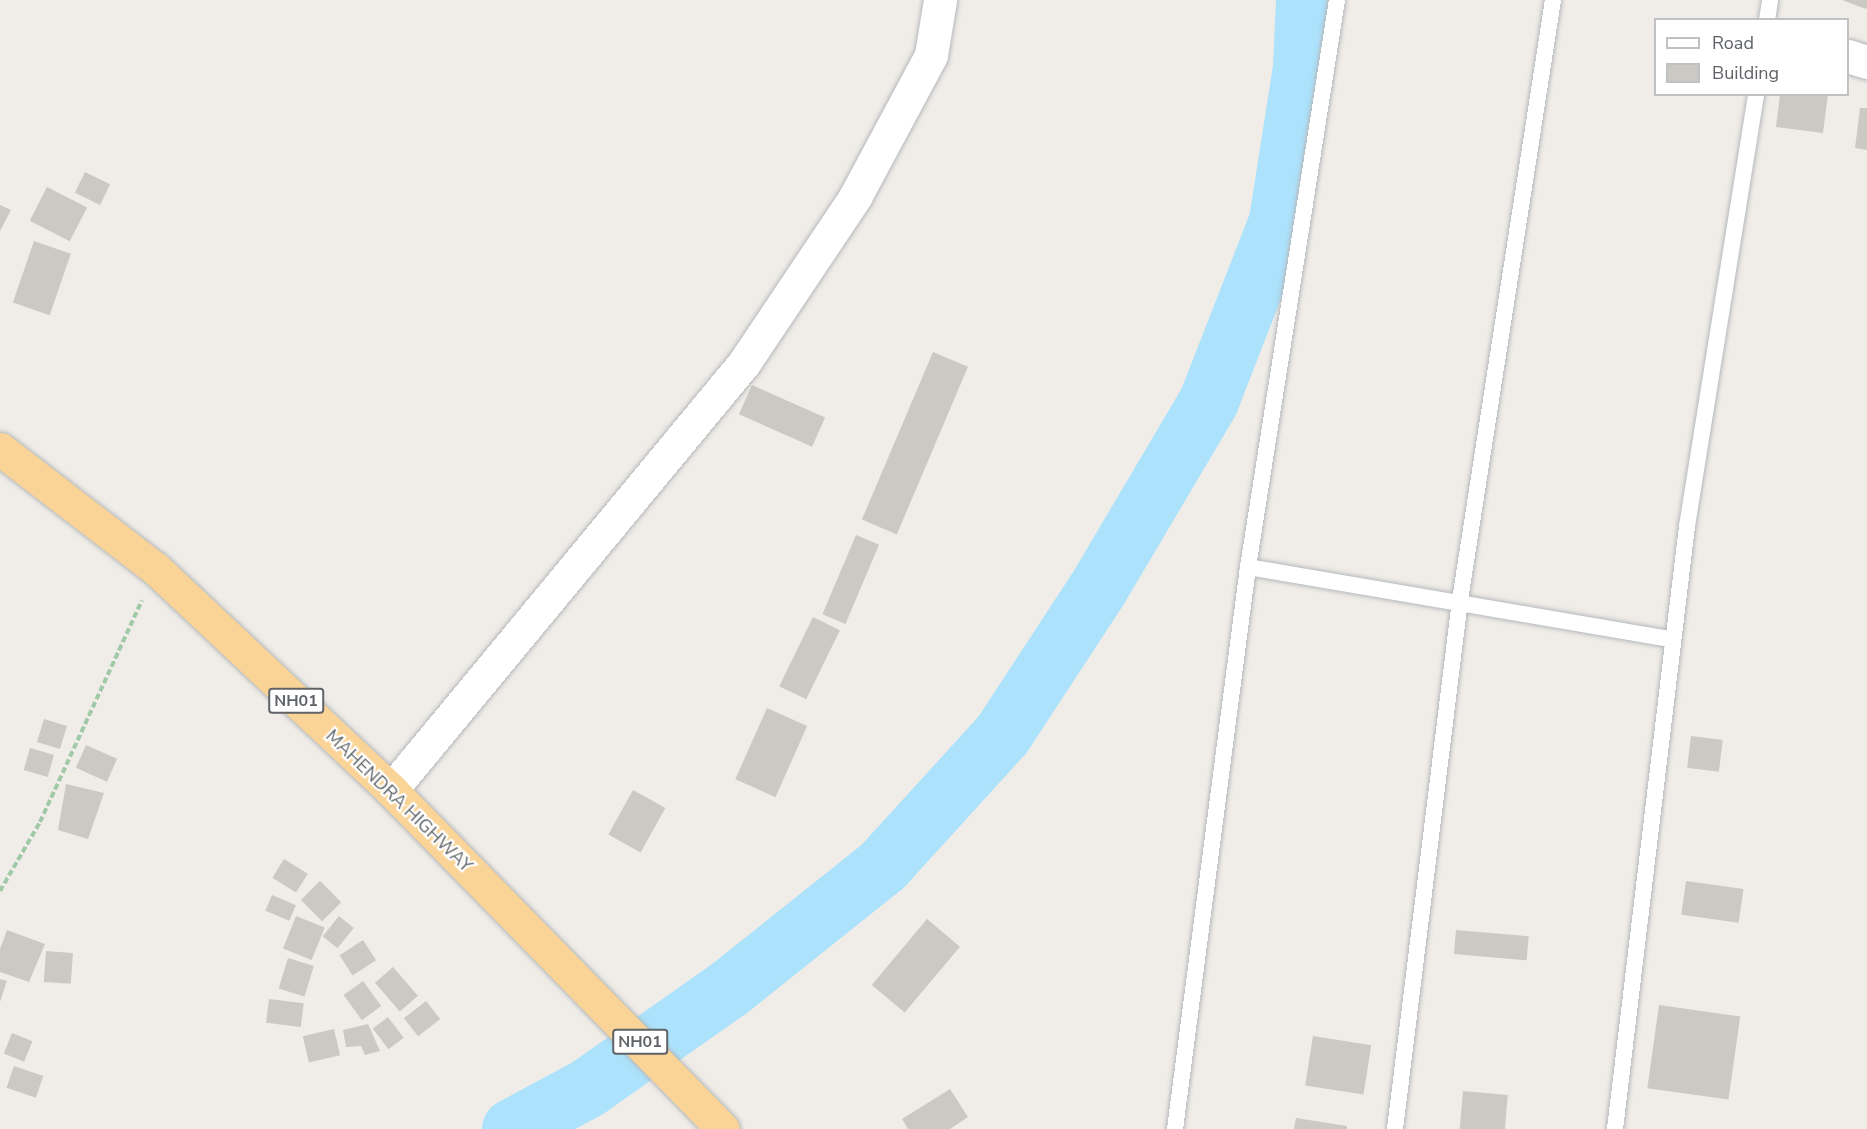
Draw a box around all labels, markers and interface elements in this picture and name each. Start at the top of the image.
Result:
legend [1654,18,1849,96]
text: Road [1712,31,1754,55]
text: Building [1712,61,1779,85]
road number: NH01 [268,688,324,714]
street label: MAHENDRA HIGHWAY [321,725,477,877]
road number: NH01 [612,1029,668,1055]

